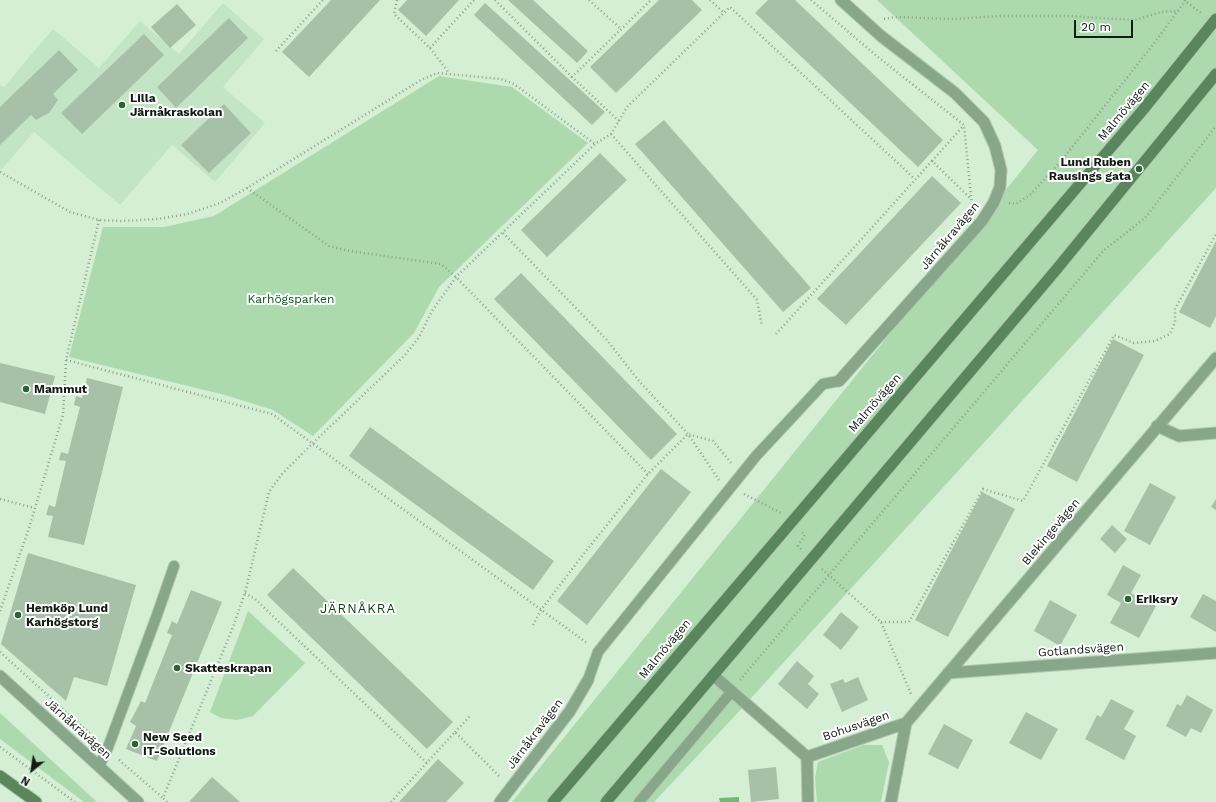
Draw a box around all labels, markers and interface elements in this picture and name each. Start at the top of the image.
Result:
scale bar [1076,12,1135,38]
text: 20 m [1081,20,1111,34]
street label: Malmövägen [1095,78,1153,144]
place label: Lilla Järnåkraskolan [130,91,222,119]
marker: Lilla Järnåkraskolan [117,100,127,110]
place label: Lund Ruben Rausings gata [1049,155,1131,183]
marker: Lund Ruben Rausings gata [1134,164,1144,174]
street label: Järnåkravägen [917,199,983,273]
park label: Karhögsparken [248,292,334,306]
street label: Malmövägen [846,371,904,435]
place label: Mammut [34,382,87,396]
marker: Mammut [21,384,31,394]
street label: Blekingevägen [1019,496,1083,568]
place label: Eriksry [1136,592,1178,606]
marker: Eriksry [1123,594,1133,604]
place label: Hemköp Lund Karhögstorg [26,601,108,629]
district label: JÄRNÅKRA [320,601,396,617]
marker: Hemköp Lund Karhögstorg [13,610,23,620]
street label: Malmövägen [636,616,694,682]
street label: Gotlandsvägen [1038,640,1124,660]
place label: Skatteskrapan [185,661,272,675]
marker: Skatteskrapan [172,663,182,673]
street label: Järnåkravägen [42,695,114,763]
street label: Järnåkravägen [504,696,566,772]
street label: Bohusvägen [821,708,891,744]
place label: New Seed IT-Solutions [143,730,216,758]
marker: New Seed IT-Solutions [130,739,140,749]
north arrow [12,750,52,790]
text: N [19,773,33,788]

